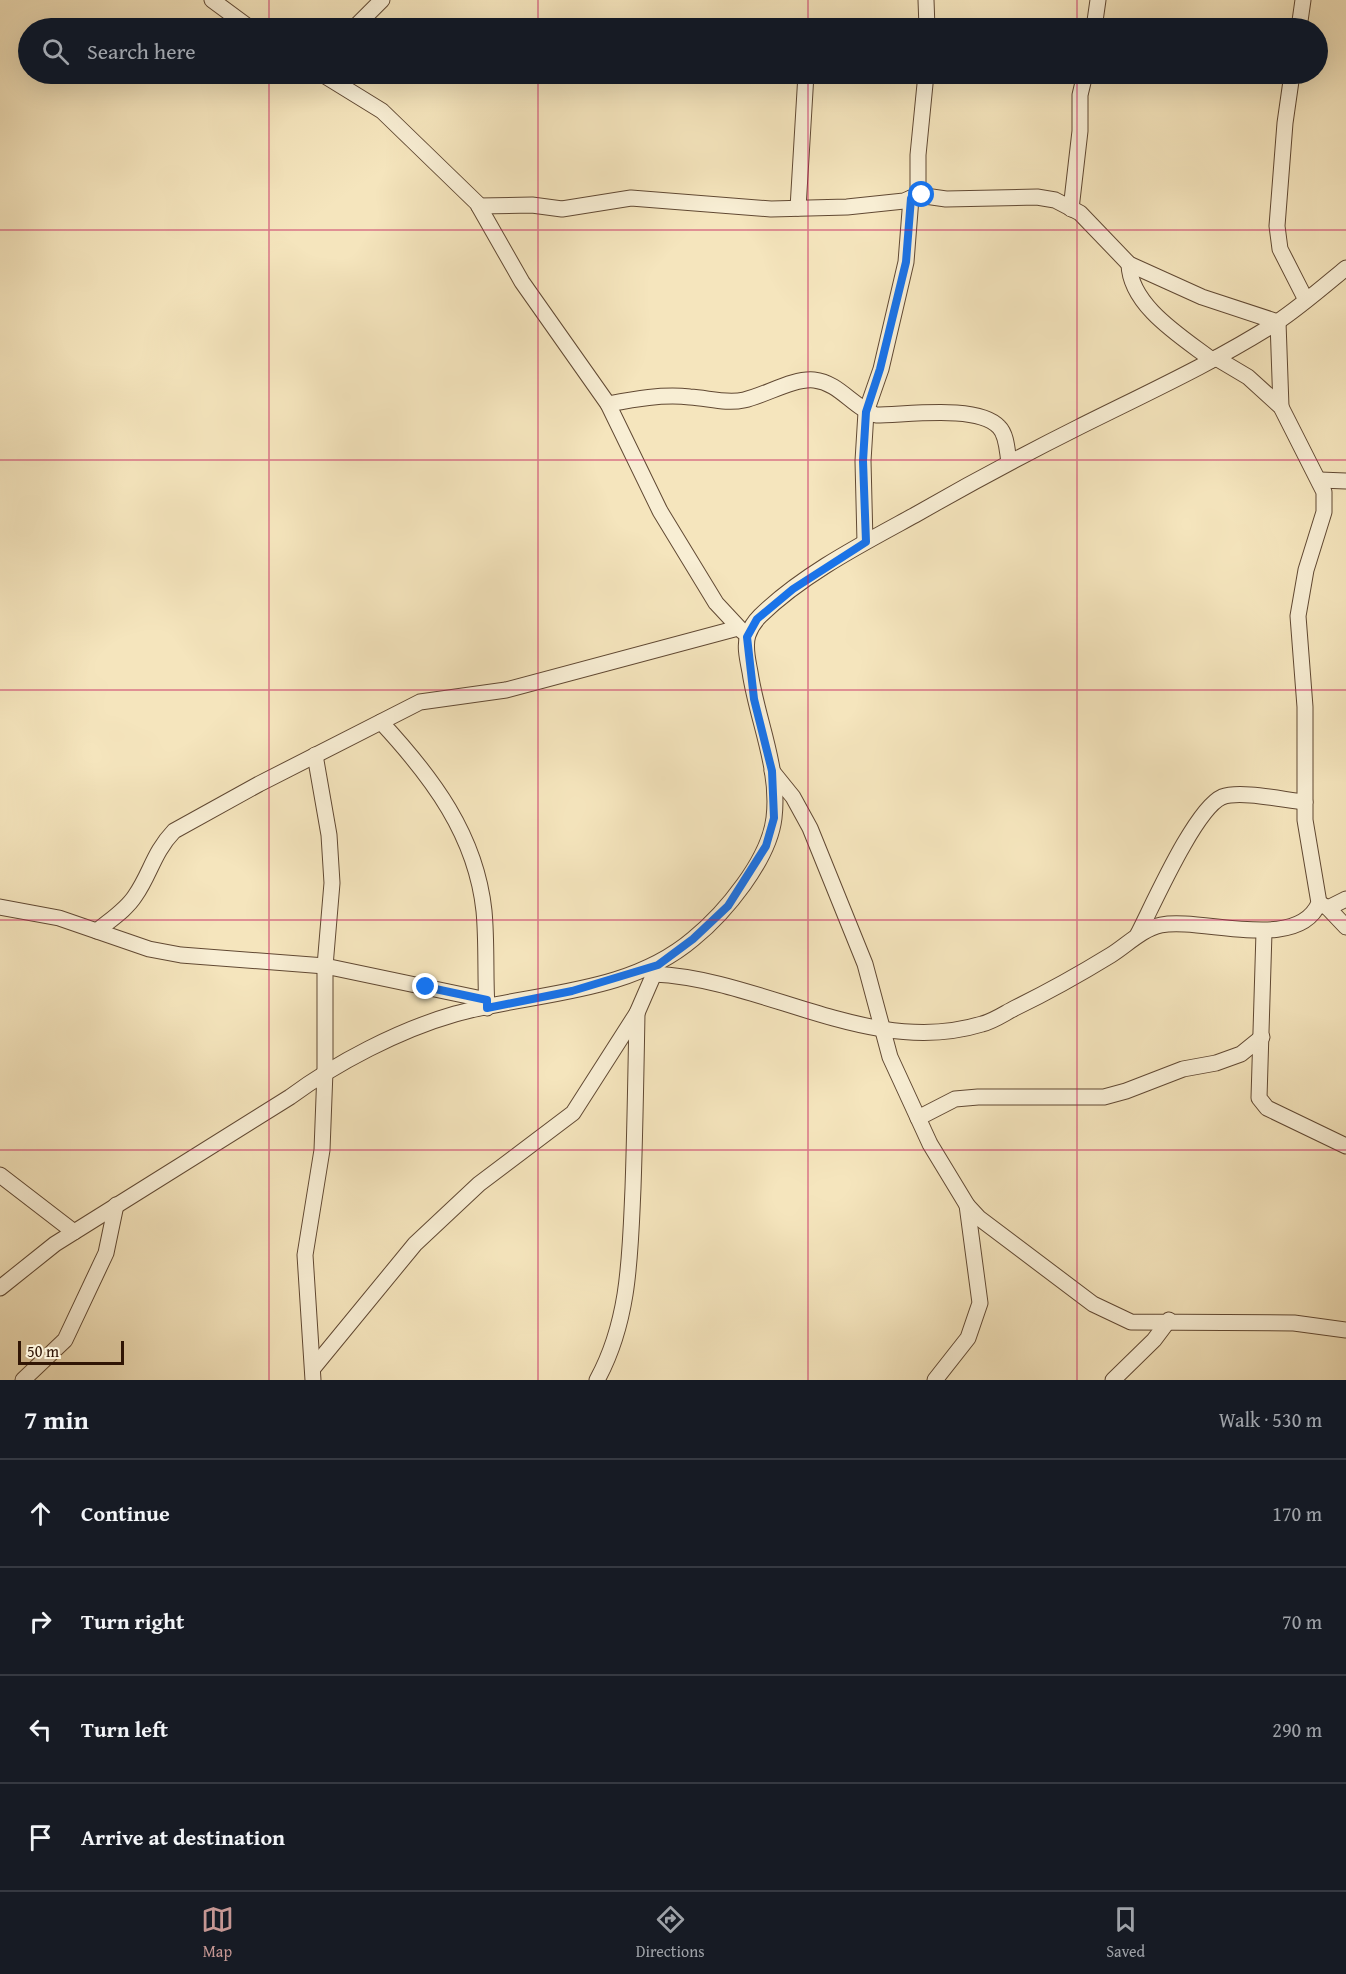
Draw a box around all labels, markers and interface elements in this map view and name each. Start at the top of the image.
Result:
search box [18,18,1328,84]
icon: search [39,35,72,68]
text: Search here [87,35,196,67]
route start [908,181,934,207]
route end [412,973,438,999]
scale bar [18,1338,124,1366]
text: 50 m [27,1339,59,1363]
text: 7 min [24,1400,89,1439]
text: Walk · 530 m [1219,1405,1322,1434]
icon: ahead [24,1497,57,1530]
text: Continue [81,1497,170,1529]
text: 170 m [1272,1499,1322,1528]
icon: right [24,1605,57,1638]
text: Turn right [81,1605,184,1637]
text: 70 m [1282,1607,1322,1636]
icon: left [24,1713,57,1746]
text: Turn left [81,1713,168,1745]
text: 290 m [1272,1715,1322,1744]
icon: arrive [24,1821,57,1854]
text: Arrive at destination [81,1821,285,1853]
tab: Map [201,1903,234,1963]
tab: Directions [636,1903,705,1963]
tab: Saved [1106,1903,1145,1963]

